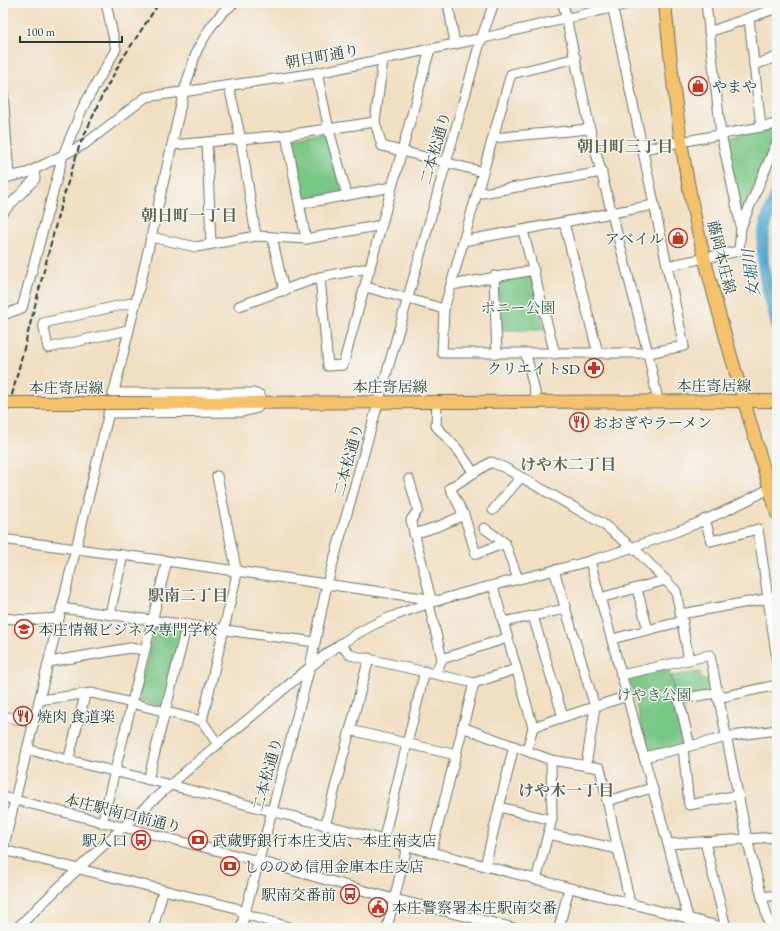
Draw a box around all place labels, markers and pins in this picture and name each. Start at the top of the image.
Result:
shop icon: やまや [687,75,709,97]
place label: やまや [712,77,757,96]
shop icon: アベイル [667,227,689,249]
place label: アベイル [605,229,664,248]
pharmacy icon: クリエイトSD [583,357,605,379]
place label: クリエイトSD [487,359,580,378]
restaurant icon: おおぎやラーメン [568,411,590,433]
place label: おおぎやラーメン [593,413,712,432]
school or university icon: 本庄情報ビジネス専門学校 [13,618,35,640]
place label: 本庄情報ビジネス専門学校 [38,620,218,639]
restaurant icon: 焼肉 食道楽 [12,705,34,727]
place label: 焼肉 食道楽 [37,707,115,726]
bus stop icon: 駅入口 [130,829,152,851]
bank icon: 武蔵野銀行本庄支店、本庄南支店 [187,829,209,851]
place label: 駅入口 [82,831,127,850]
place label: 武蔵野銀行本庄支店、本庄南支店 [212,831,437,850]
bank icon: しののめ信用金庫本庄支店 [219,855,241,877]
place label: しののめ信用金庫本庄支店 [244,857,424,876]
bus stop icon: 駅南交番前 [339,883,361,905]
place label: 駅南交番前 [261,885,336,904]
public building icon: 本庄警察署本庄駅南交番 [367,896,389,918]
place label: 本庄警察署本庄駅南交番 [392,898,557,917]

